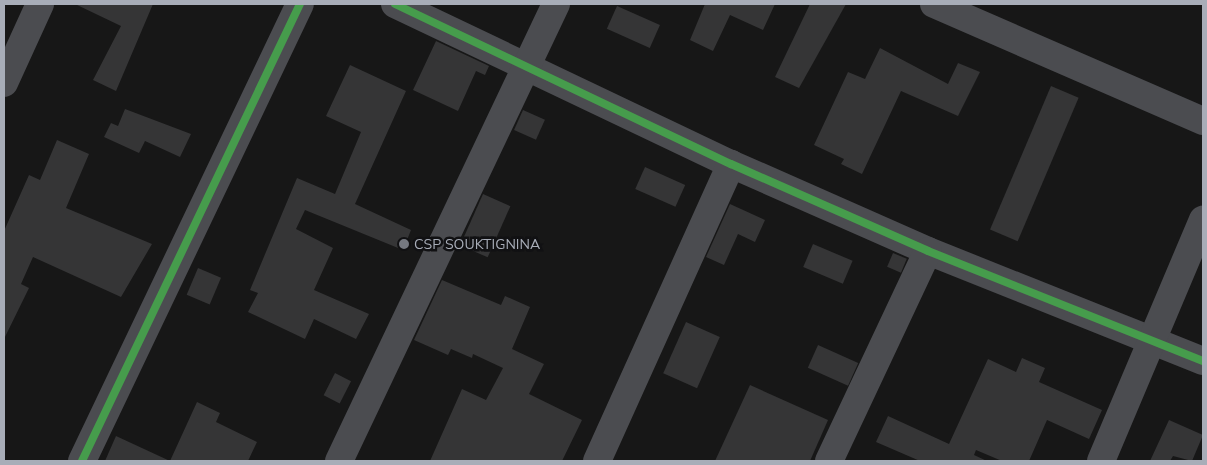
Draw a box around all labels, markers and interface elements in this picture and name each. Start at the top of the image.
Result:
place label: CSP SOUKTIGNINA [414,236,540,252]
marker: CSP SOUKTIGNINA [398,238,410,250]

